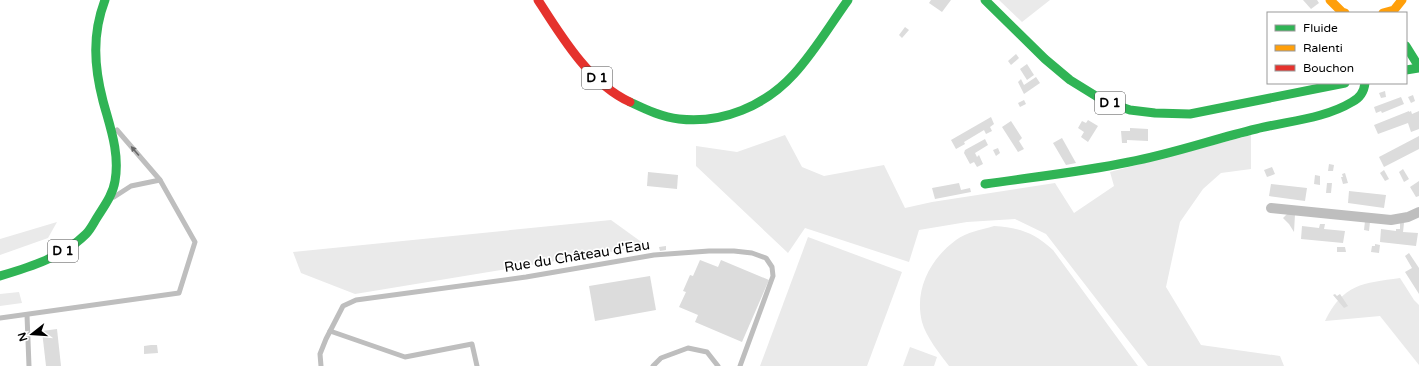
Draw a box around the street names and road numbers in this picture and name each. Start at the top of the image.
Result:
road number: D 1 [582,67,612,89]
road number: D 1 [1095,92,1125,114]
street label: Rue du Château d'Eau [503,236,651,276]
road number: D 1 [48,240,78,262]

